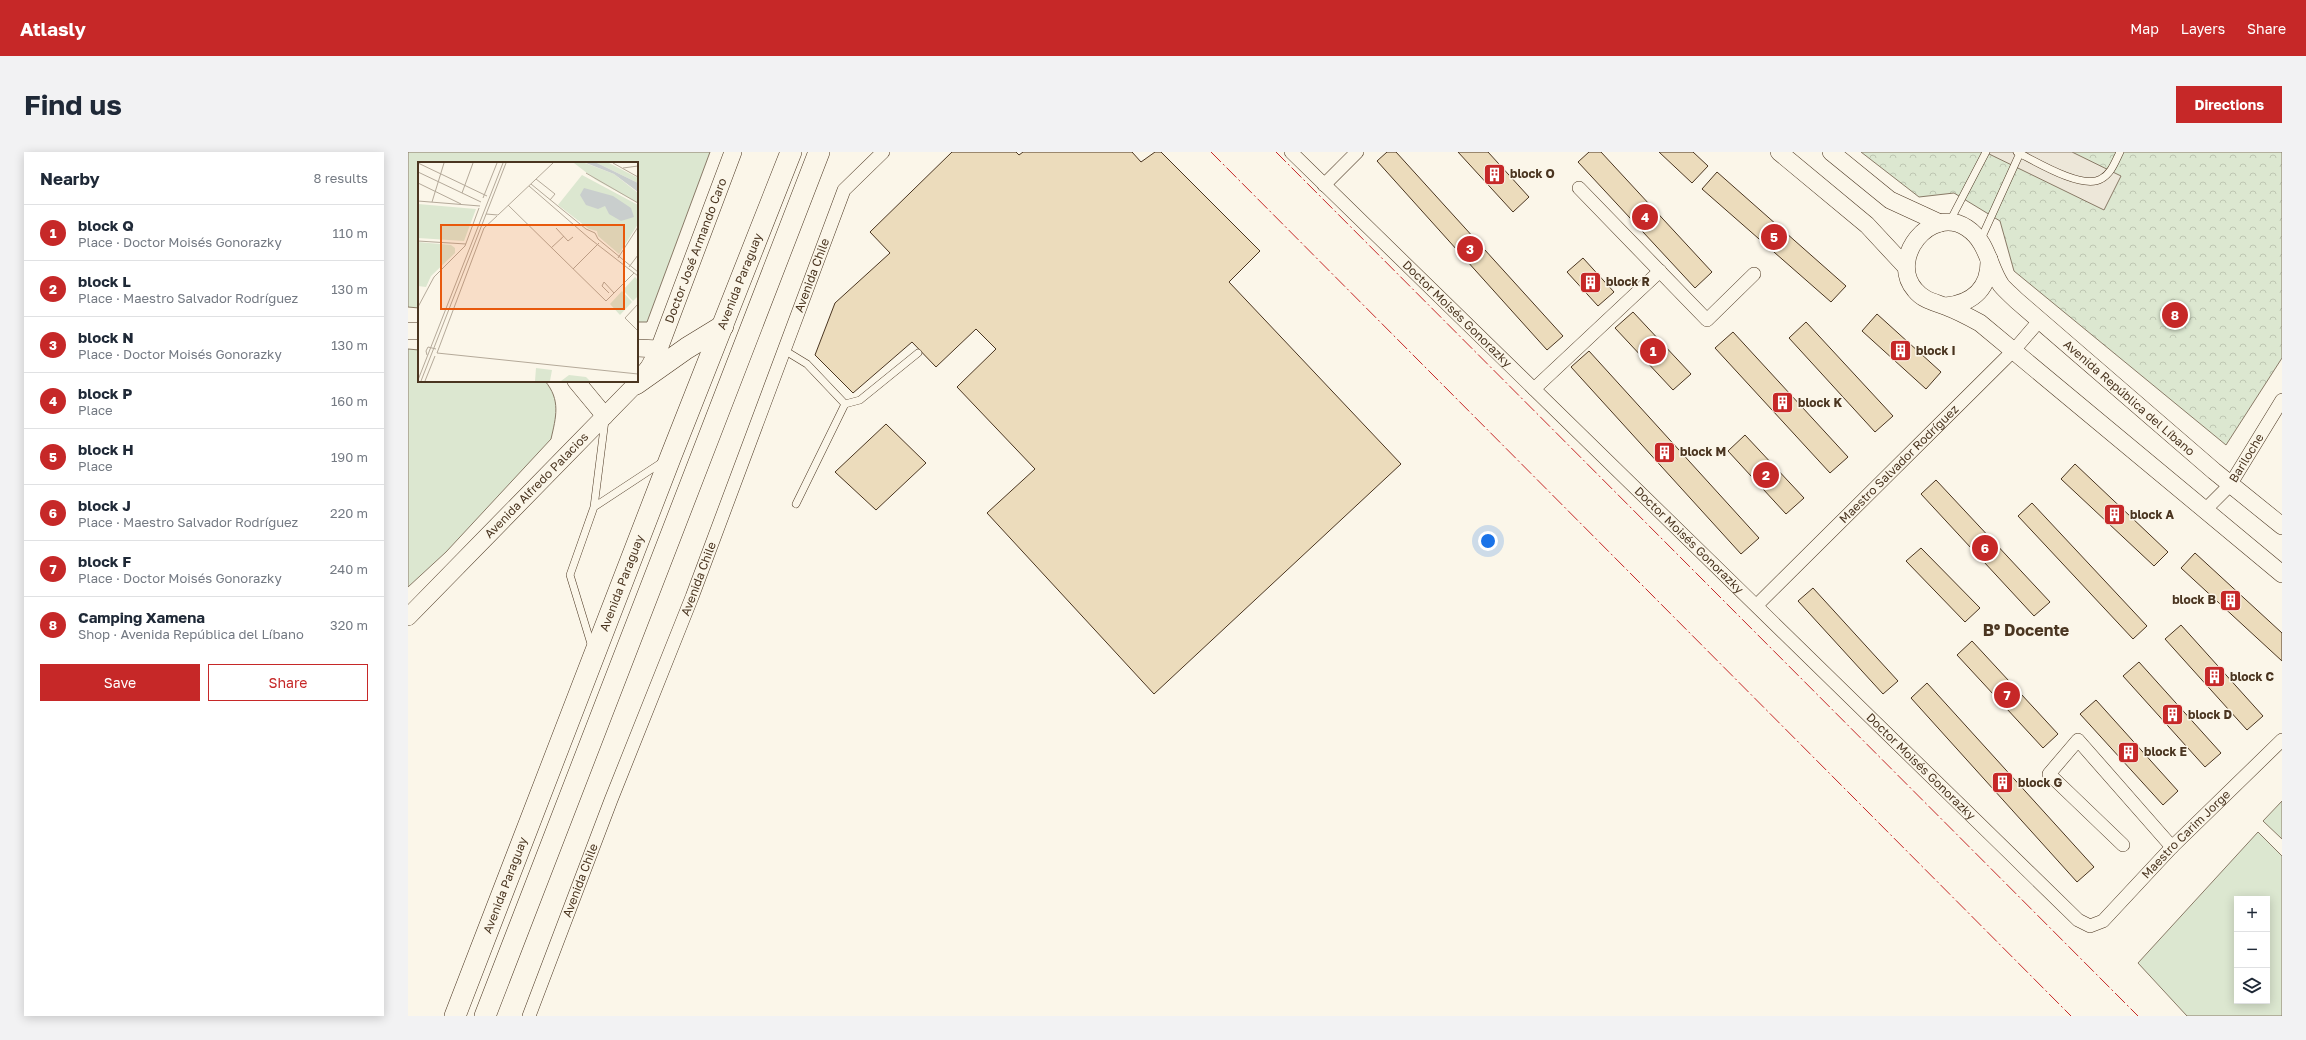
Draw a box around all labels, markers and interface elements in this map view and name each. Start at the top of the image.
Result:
text: Atlasly [20,17,86,40]
text: Map [2130,20,2159,37]
text: Layers [2181,20,2225,37]
text: Share [2247,20,2286,37]
button: Directions [2176,86,2282,123]
text: Find us [24,88,122,121]
building icon: block O [1481,161,1507,187]
inset map [418,162,638,382]
place label: block O [1510,166,1555,181]
text: Nearby [40,168,100,189]
text: 8 results [314,170,368,186]
street label: Doctor José Armando Caro [661,176,730,325]
pin: 4 [1632,202,1658,232]
text: block Q [78,216,134,234]
pin: 5 [1761,222,1787,252]
text: 1 [50,225,56,241]
text: 110 m [333,225,368,241]
street label: Avenida Paraguay [714,231,765,332]
text: Place · Doctor Moisés Gonorazky [78,234,282,250]
pin: 3 [1457,234,1483,264]
street label: Avenida Chile [791,236,832,314]
street label: Doctor Moisés Gonorazky [1400,257,1515,370]
building icon: block R [1577,269,1603,295]
text: block L [78,272,131,290]
place label: block R [1606,274,1650,289]
text: 2 [49,281,57,297]
text: 130 m [331,281,368,297]
text: Place · Maestro Salvador Rodríguez [78,290,298,306]
pin: 8 [2162,300,2188,330]
text: block N [78,328,134,346]
pin: 1 [1640,336,1666,366]
street label: Avenida República del Líbano [2061,336,2198,459]
text: 3 [49,337,57,353]
text: 130 m [331,337,368,353]
building icon: block I [1888,338,1914,364]
place label: block I [1916,343,1955,358]
text: Place · Doctor Moisés Gonorazky [78,346,282,362]
text: block P [78,384,132,402]
building icon: block K [1769,390,1795,416]
text: 4 [49,393,57,409]
text: 160 m [331,393,368,409]
place label: block K [1798,395,1842,410]
street label: Maestro Salvador Rodríguez [1836,401,1961,526]
text: Place [78,402,113,418]
street label: Avenida Alfredo Palacios [481,429,591,541]
street label: Bariloche [2225,431,2267,485]
building icon: block M [1652,439,1678,465]
text: block H [78,440,134,458]
place label: block M [1680,444,1726,459]
text: 5 [49,449,57,465]
text: 190 m [331,449,368,465]
text: Place [78,458,113,474]
pin: 2 [1753,460,1779,490]
street label: Doctor Moisés Gonorazky [1632,483,1747,597]
text: block J [78,496,131,514]
building icon: block A [2101,502,2127,528]
text: 6 [49,505,57,521]
text: 220 m [330,505,368,521]
place label: block A [2130,507,2174,522]
text: Place · Maestro Salvador Rodríguez [78,514,298,530]
your location [1478,531,1498,551]
street label: Avenida Paraguay [596,532,647,633]
pin: 6 [1972,533,1998,563]
street label: Avenida Chile [677,539,719,618]
text: block F [78,552,131,570]
text: 7 [49,561,57,577]
text: 240 m [330,561,368,577]
text: Place · Doctor Moisés Gonorazky [78,570,282,586]
building icon: block B [2218,587,2244,613]
place label: block B [2172,592,2217,607]
text: Camping Xamena [78,608,205,626]
text: 8 [49,617,57,633]
text: 320 m [330,617,368,633]
district label: Bº Docente [1983,620,2069,640]
text: Shop · Avenida República del Líbano [78,626,304,642]
button: Save [40,664,200,701]
button: Share [208,664,368,701]
building icon: block C [2201,664,2227,690]
place label: block C [2230,669,2274,684]
pin: 7 [1994,680,2020,710]
building icon: block D [2159,702,2185,728]
place label: block D [2188,707,2232,722]
street label: Doctor Moisés Gonorazky [1863,710,1979,823]
building icon: block E [2116,739,2142,765]
place label: block E [2144,744,2187,759]
building icon: block G [1989,770,2015,796]
place label: block G [2018,775,2062,790]
street label: Maestro Carim Jorge [2138,786,2233,882]
street label: Avenida Paraguay [479,834,530,936]
street label: Avenida Chile [559,841,601,919]
map controls [2234,896,2270,1004]
button: + [2234,896,2270,932]
button: − [2234,932,2270,968]
button: layers [2234,968,2270,1004]

